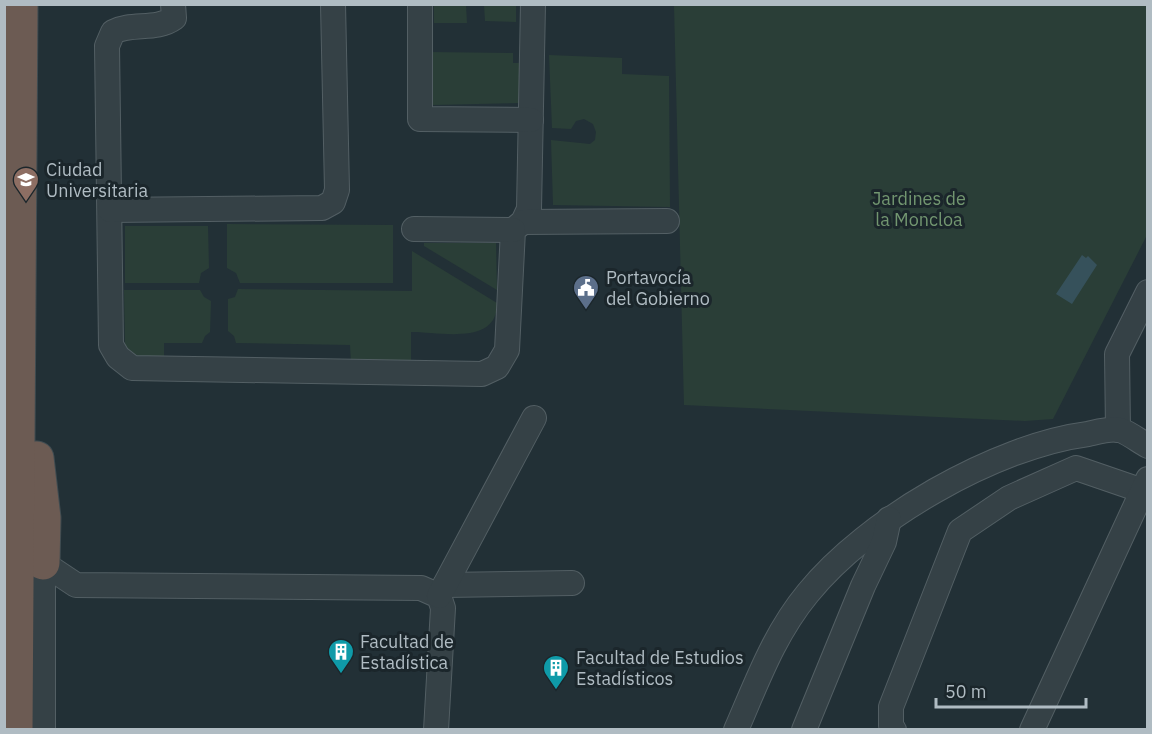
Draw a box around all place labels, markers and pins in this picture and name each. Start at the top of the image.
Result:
place label: Ciudad Universitaria [46,158,148,202]
school or university icon: Ciudad Universitaria [11,165,41,203]
place label: Portavocía del Gobierno [606,266,710,310]
public building icon: Portavocía del Gobierno [571,273,601,311]
place label: Facultad de Estadística [360,630,454,674]
building icon: Facultad de Estadística [326,637,356,675]
place label: Facultad de Estudios Estadísticos [576,646,744,690]
building icon: Facultad de Estudios Estadísticos [541,653,571,691]

